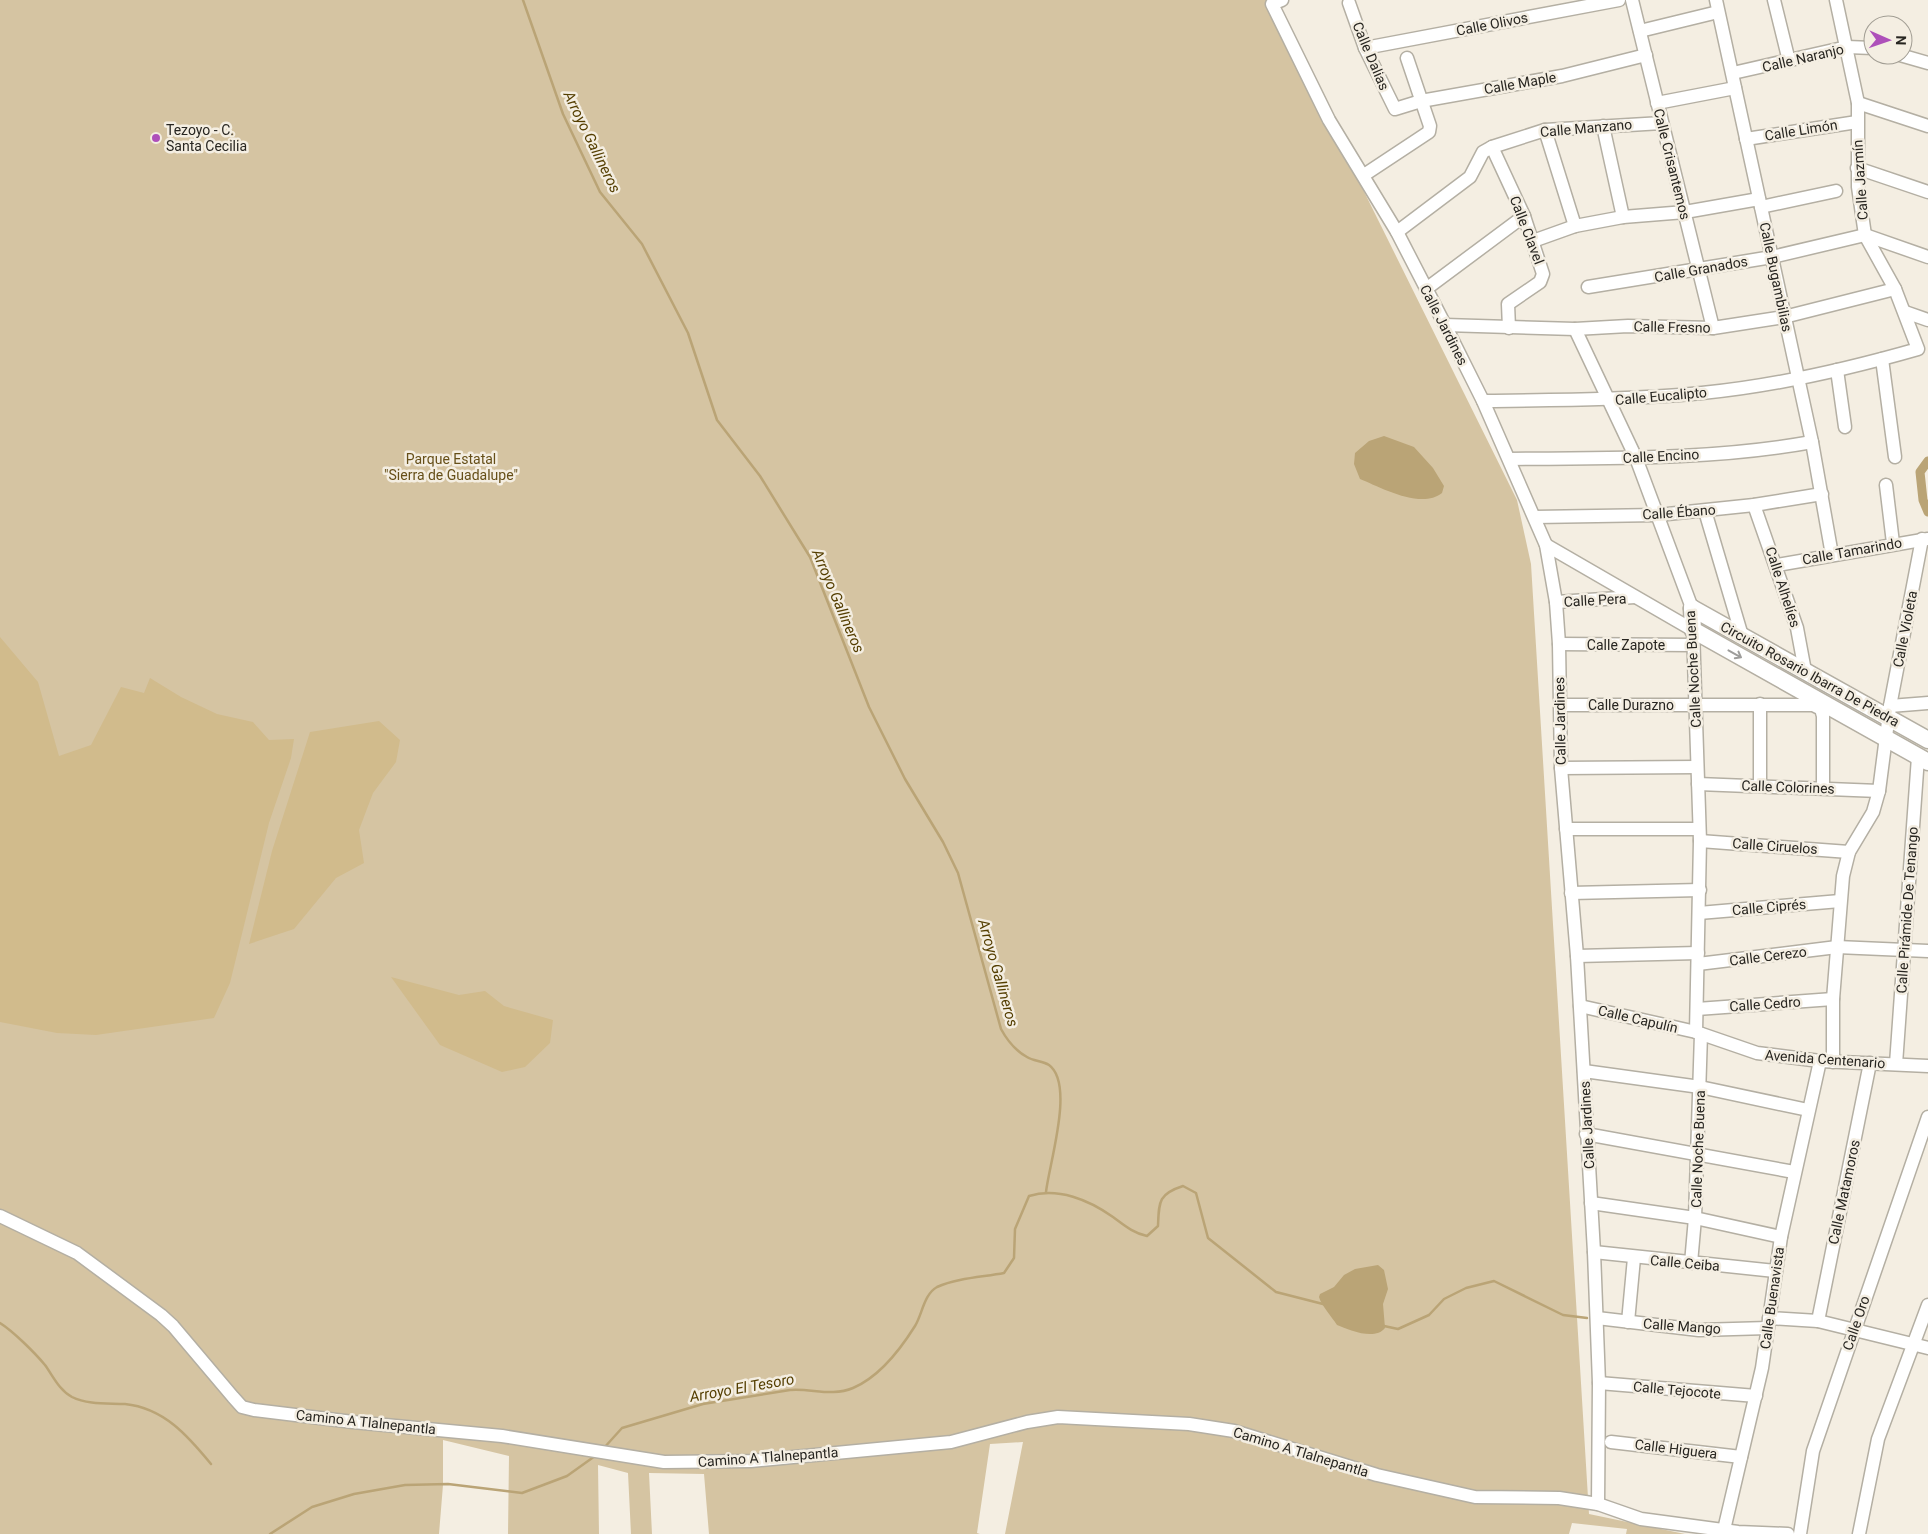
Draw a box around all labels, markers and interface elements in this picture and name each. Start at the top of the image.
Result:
street label: Calle Olivos [1455,9,1529,39]
north arrow [1863,15,1913,65]
street label: Calle Dalias [1349,19,1393,93]
text: N [1893,35,1909,46]
street label: Calle Naranjo [1761,41,1845,75]
street label: Calle Maple [1483,69,1557,97]
water label: Arroyo Gallineros [559,87,624,196]
street label: Calle Crisantemos [1650,107,1694,221]
street label: Calle Manzano [1539,116,1633,140]
street label: Calle Limón [1764,116,1838,144]
place label: Tezoyo - C. Santa Cecilia [166,122,247,154]
marker: Tezoyo - C. Santa Cecilia [150,132,162,144]
street label: Calle Jazmín [1849,139,1871,221]
street label: Calle Clavel [1507,194,1547,266]
street label: Calle Bugambilias [1757,221,1795,333]
street label: Calle Granados [1653,253,1749,285]
street label: Calle Jardines [1417,282,1471,368]
street label: Calle Fresno [1633,318,1711,336]
street label: Calle Eucalipto [1614,384,1708,408]
street label: Calle Encino [1622,446,1700,466]
park label: Parque Estatal "Sierra de Guadalupe" [384,451,518,483]
street label: Calle Ébano [1642,500,1716,523]
street label: Calle Tamarindo [1801,534,1903,568]
street label: Calle Alhelíes [1762,545,1804,629]
water label: Arroyo Gallineros [808,546,868,656]
street label: Calle Violeta [1890,589,1920,669]
street label: Calle Pera [1563,590,1627,610]
street label: Calle Noche Buena [1682,610,1704,728]
street label: Circuito Rosario Ibarra De Piedra [1718,618,1902,730]
street label: Calle Zapote [1587,637,1665,653]
one-way arrow [1728,649,1742,659]
street label: Calle Jardines [1551,677,1569,765]
street label: Calle Durazno [1588,697,1674,713]
street label: Calle Colorines [1741,777,1835,797]
street label: Calle Pirámide De Tenango [1893,826,1921,994]
street label: Calle Ciruelos [1732,835,1818,857]
street label: Calle Ciprés [1731,896,1807,918]
water label: Arroyo Gallineros [974,916,1022,1029]
street label: Calle Cerezo [1728,943,1808,969]
street label: Calle Cedro [1729,994,1801,1014]
street label: Calle Capulín [1597,1002,1679,1036]
street label: Avenida Centenario [1764,1047,1886,1071]
street label: Calle Jardines [1577,1081,1597,1169]
street label: Calle Noche Buena [1688,1090,1708,1208]
street label: Calle Matamoros [1825,1138,1863,1246]
street label: Calle Buenavista [1757,1246,1787,1350]
street label: Calle Ceiba [1650,1252,1720,1274]
street label: Calle Oro [1839,1294,1873,1352]
street label: Calle Mango [1643,1315,1721,1337]
water label: Arroyo El Tesoro [687,1370,796,1406]
street label: Calle Tejocote [1633,1378,1721,1402]
street label: Camino A Tlalnepantla [295,1407,437,1437]
street label: Camino A Tlalnepantla [1231,1424,1371,1480]
street label: Calle Higuera [1634,1436,1718,1462]
street label: Camino A Tlalnepantla [697,1444,839,1470]

